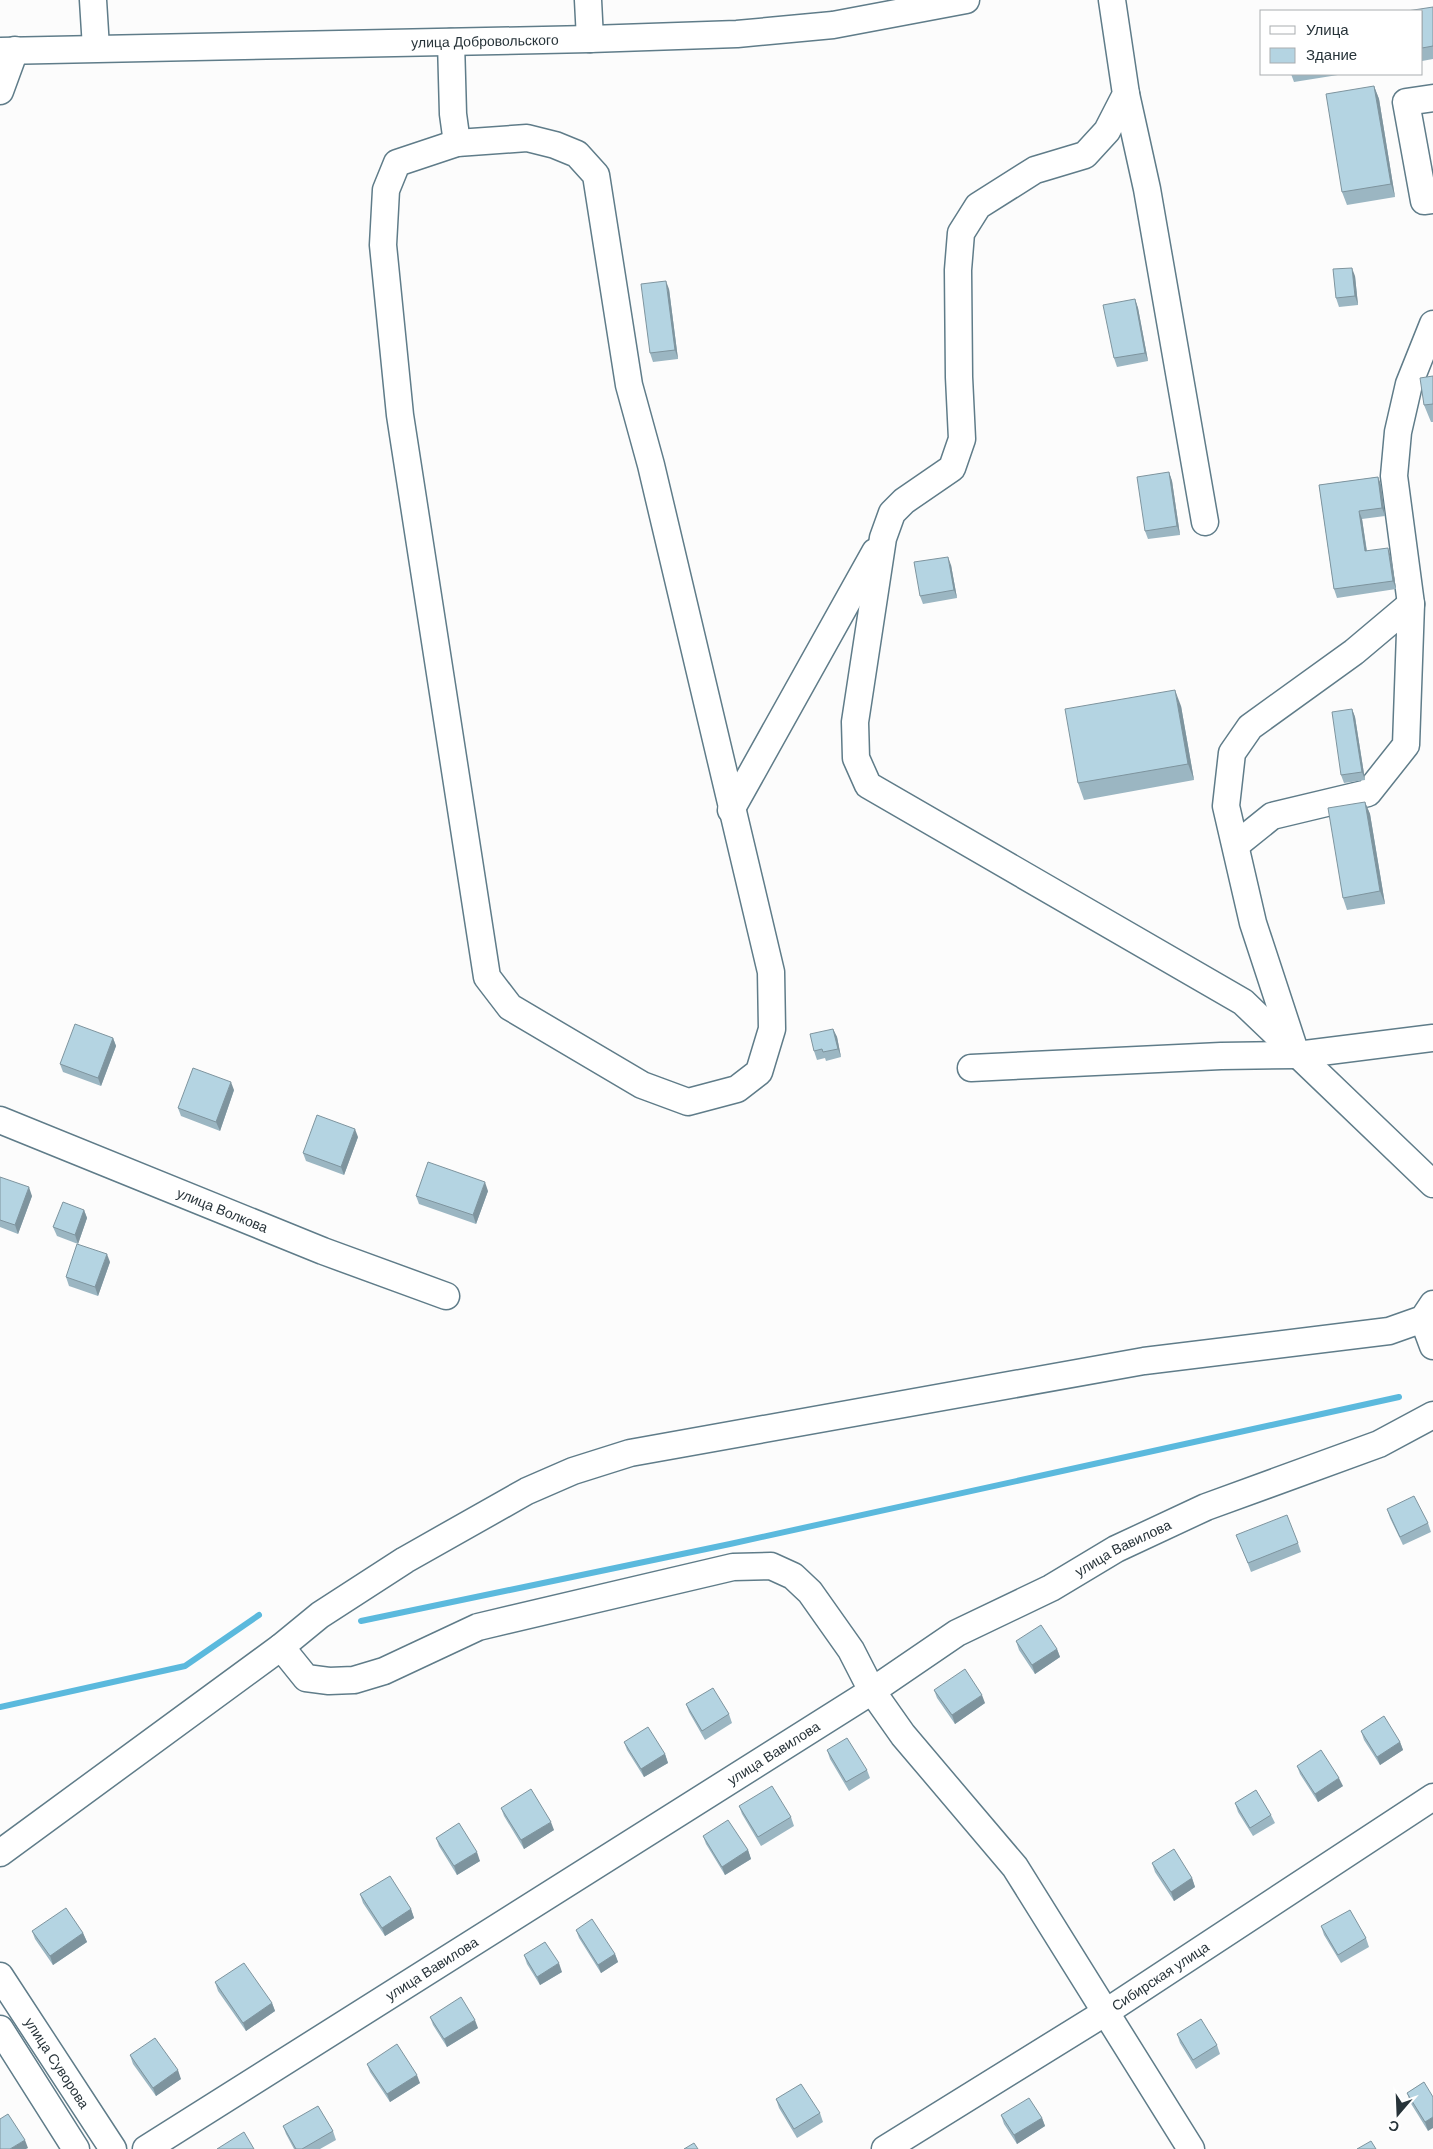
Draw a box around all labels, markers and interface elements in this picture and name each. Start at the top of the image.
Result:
legend [1260,10,1423,75]
text: Улица [1306,21,1349,38]
street label: улица Добровольского [411,32,559,51]
text: Здание [1306,46,1357,63]
street label: улица Волкова [175,1185,270,1236]
street label: улица Вавилова [1072,1516,1174,1580]
street label: улица Вавилова [724,1718,823,1788]
street label: улица Вавилова [383,1933,481,2004]
street label: Сибирская улица [1109,1939,1212,2014]
street label: улица Суворова [21,2015,92,2112]
north arrow [1373,2089,1423,2139]
text: С [1386,2117,1401,2136]

